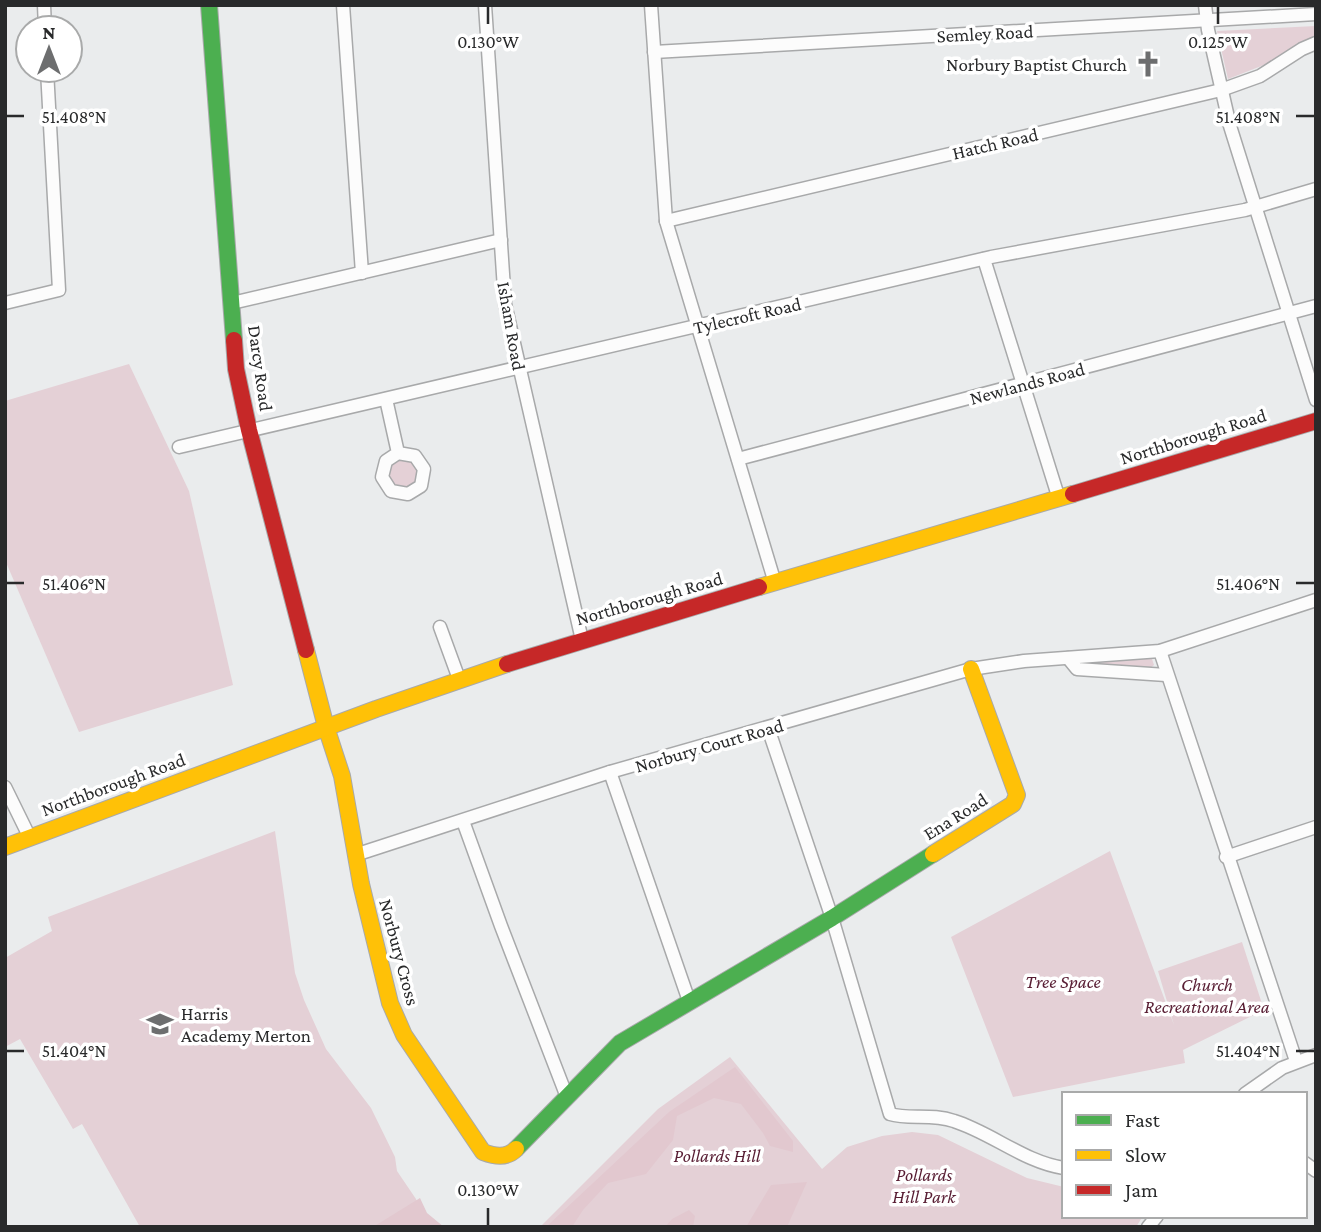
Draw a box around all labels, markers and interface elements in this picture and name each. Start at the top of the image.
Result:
north arrow [14,14,84,84]
street label: Semley Road [936,20,1034,47]
text: N [43,22,56,43]
text: 0.130°W [457,32,519,52]
text: 0.125°W [1188,32,1248,52]
church icon: Norbury Baptist Church [1133,49,1163,79]
place label: Norbury Baptist Church [946,54,1127,75]
text: 51.408°N [41,107,107,127]
text: 51.408°N [1215,107,1281,127]
street label: Hatch Road [950,123,1040,164]
street label: Isham Road [493,280,530,372]
street label: Tylecroft Road [691,293,803,338]
street label: Darcy Road [244,324,277,412]
street label: Newlands Road [967,358,1087,409]
street label: Northborough Road [1118,404,1269,469]
street label: Northborough Road [573,567,725,629]
text: 51.406°N [42,574,106,594]
text: 51.406°N [1216,574,1280,594]
street label: Norbury Court Road [633,714,786,777]
street label: Northborough Road [38,749,188,820]
street label: Ena Road [919,789,991,844]
street label: Norbury Cross [375,897,424,1008]
park label: Tree Space [1025,971,1101,992]
park label: Church Recreational Area [1144,974,1270,1017]
place label: Harris Academy Merton [181,1003,311,1046]
school or university icon: Harris Academy Merton [145,1009,175,1039]
text: 51.404°N [42,1041,106,1061]
text: 51.404°N [1216,1041,1280,1061]
legend [1062,1092,1307,1218]
text: Fast [1125,1108,1161,1132]
text: Slow [1125,1143,1167,1167]
park label: Pollards Hill [674,1145,761,1166]
park label: Pollards Hill Park [892,1164,956,1207]
text: Jam [1123,1178,1158,1202]
text: 0.130°W [457,1180,519,1200]

